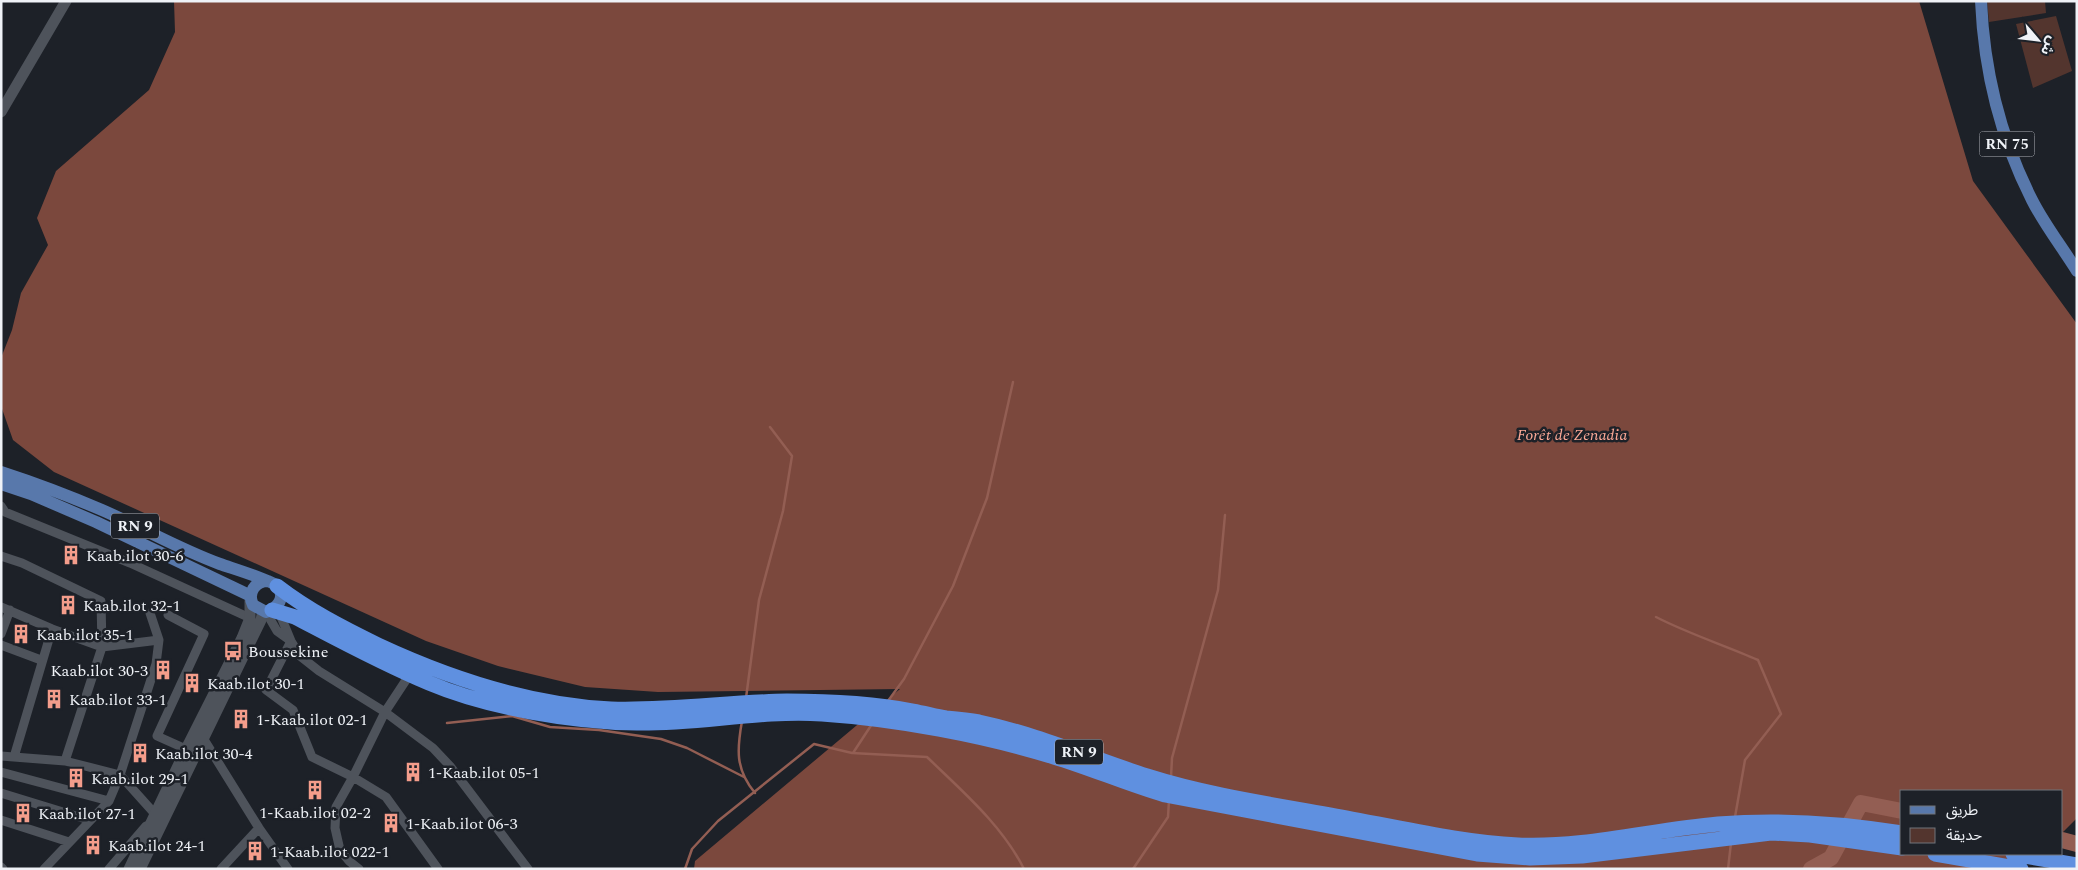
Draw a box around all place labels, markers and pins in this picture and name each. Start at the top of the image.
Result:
building icon: Kaab.ilot 30-6 [60,544,82,566]
place label: Kaab.ilot 30-6 [86,544,184,568]
building icon: Kaab.ilot 32-1 [57,594,79,616]
place label: Kaab.ilot 32-1 [83,594,181,618]
building icon: Kaab.ilot 35-1 [10,623,32,645]
place label: Kaab.ilot 35-1 [36,623,134,647]
bus stop icon: Boussekine [222,640,244,662]
place label: Boussekine [248,640,328,664]
place label: Kaab.ilot 30-3 [50,659,148,683]
building icon: Kaab.ilot 30-3 [152,659,174,681]
building icon: Kaab.ilot 30-1 [181,672,203,694]
place label: Kaab.ilot 30-1 [207,672,305,696]
building icon: Kaab.ilot 33-1 [43,688,65,710]
place label: Kaab.ilot 33-1 [69,688,167,712]
building icon: 1-Kaab.ilot 02-1 [230,708,252,730]
place label: 1-Kaab.ilot 02-1 [256,708,368,732]
building icon: Kaab.ilot 30-4 [129,742,151,764]
place label: Kaab.ilot 30-4 [155,742,253,766]
building icon: 1-Kaab.ilot 05-1 [402,761,424,783]
place label: 1-Kaab.ilot 05-1 [428,761,540,785]
building icon: Kaab.ilot 29-1 [65,767,87,789]
place label: Kaab.ilot 29-1 [91,767,189,791]
building icon: 1-Kaab.ilot 02-2 [304,779,326,801]
place label: 1-Kaab.ilot 02-2 [259,801,371,825]
building icon: Kaab.ilot 27-1 [12,802,34,824]
place label: Kaab.ilot 27-1 [38,802,136,826]
building icon: 1-Kaab.ilot 06-3 [380,812,402,834]
place label: 1-Kaab.ilot 06-3 [406,812,518,836]
building icon: Kaab.ilot 24-1 [82,834,104,856]
place label: Kaab.ilot 24-1 [108,834,206,858]
building icon: 1-Kaab.ilot 022-1 [244,840,266,862]
place label: 1-Kaab.ilot 022-1 [270,840,390,864]

